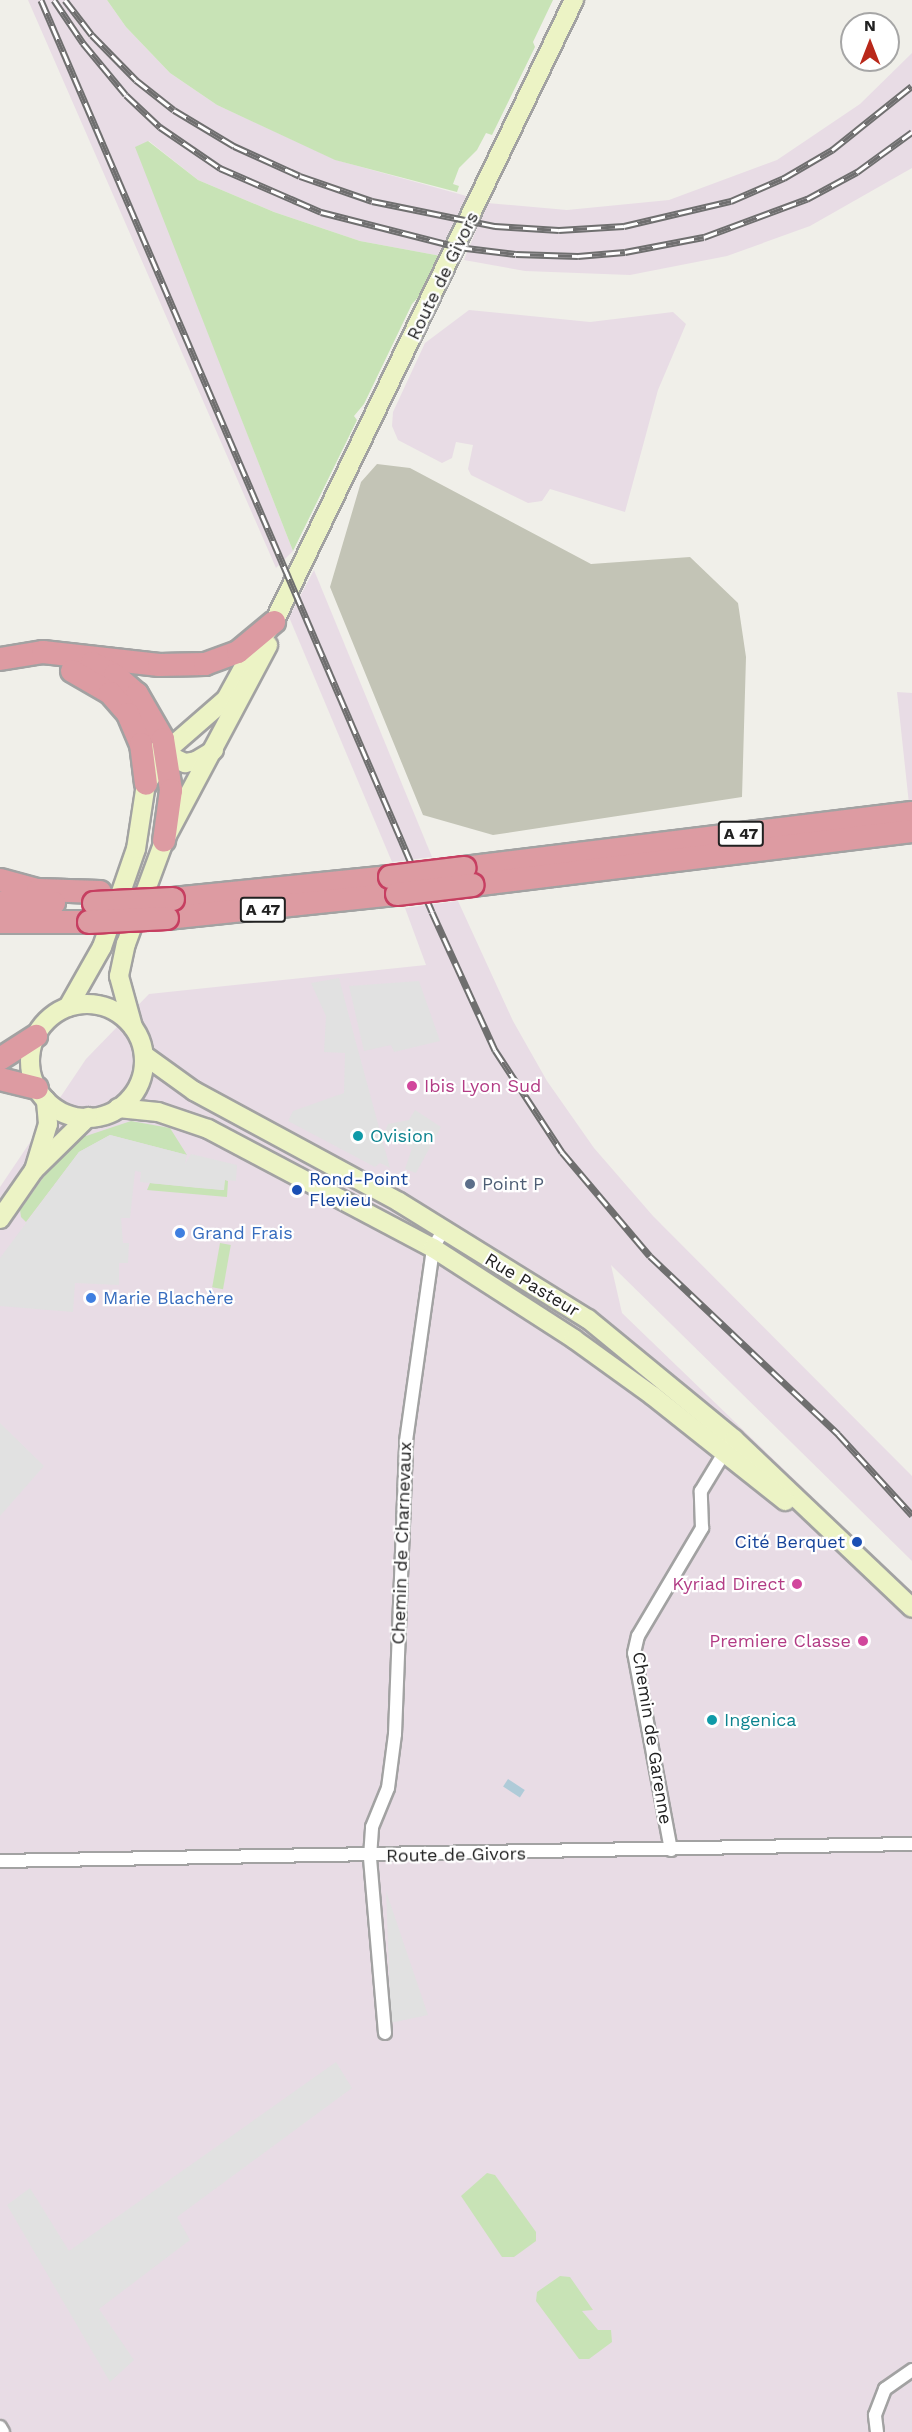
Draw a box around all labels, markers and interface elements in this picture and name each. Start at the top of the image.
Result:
north arrow [840,12,900,72]
text: N [864,16,876,35]
street label: Route de Givors [403,208,483,344]
road number: A 47 [717,821,765,847]
road number: A 47 [239,897,287,923]
place label: Ibis Lyon Sud [424,1075,541,1097]
marker: Ibis Lyon Sud [405,1079,419,1093]
place label: Ovision [370,1125,434,1147]
marker: Ovision [351,1129,365,1143]
place label: Rond-Point Flevieu [309,1169,408,1212]
place label: Point P [482,1173,544,1195]
marker: Point P [463,1177,477,1191]
marker: Rond-Point Flevieu [290,1183,304,1197]
place label: Grand Frais [192,1222,293,1244]
marker: Grand Frais [173,1226,187,1240]
street label: Rue Pasteur [481,1248,583,1322]
place label: Marie Blachère [103,1287,234,1309]
marker: Marie Blachère [84,1291,98,1305]
street label: Chemin de Charnevaux [388,1441,416,1645]
place label: Cité Berquet [735,1531,845,1553]
marker: Cité Berquet [850,1535,864,1549]
place label: Kyriad Direct [672,1573,785,1595]
marker: Kyriad Direct [790,1577,804,1591]
place label: Premiere Classe [709,1630,851,1652]
marker: Premiere Classe [856,1634,870,1648]
street label: Chemin de Garenne [628,1650,676,1826]
place label: Ingenica [724,1709,797,1731]
marker: Ingenica [705,1713,719,1727]
street label: Route de Givors [386,1843,526,1867]

